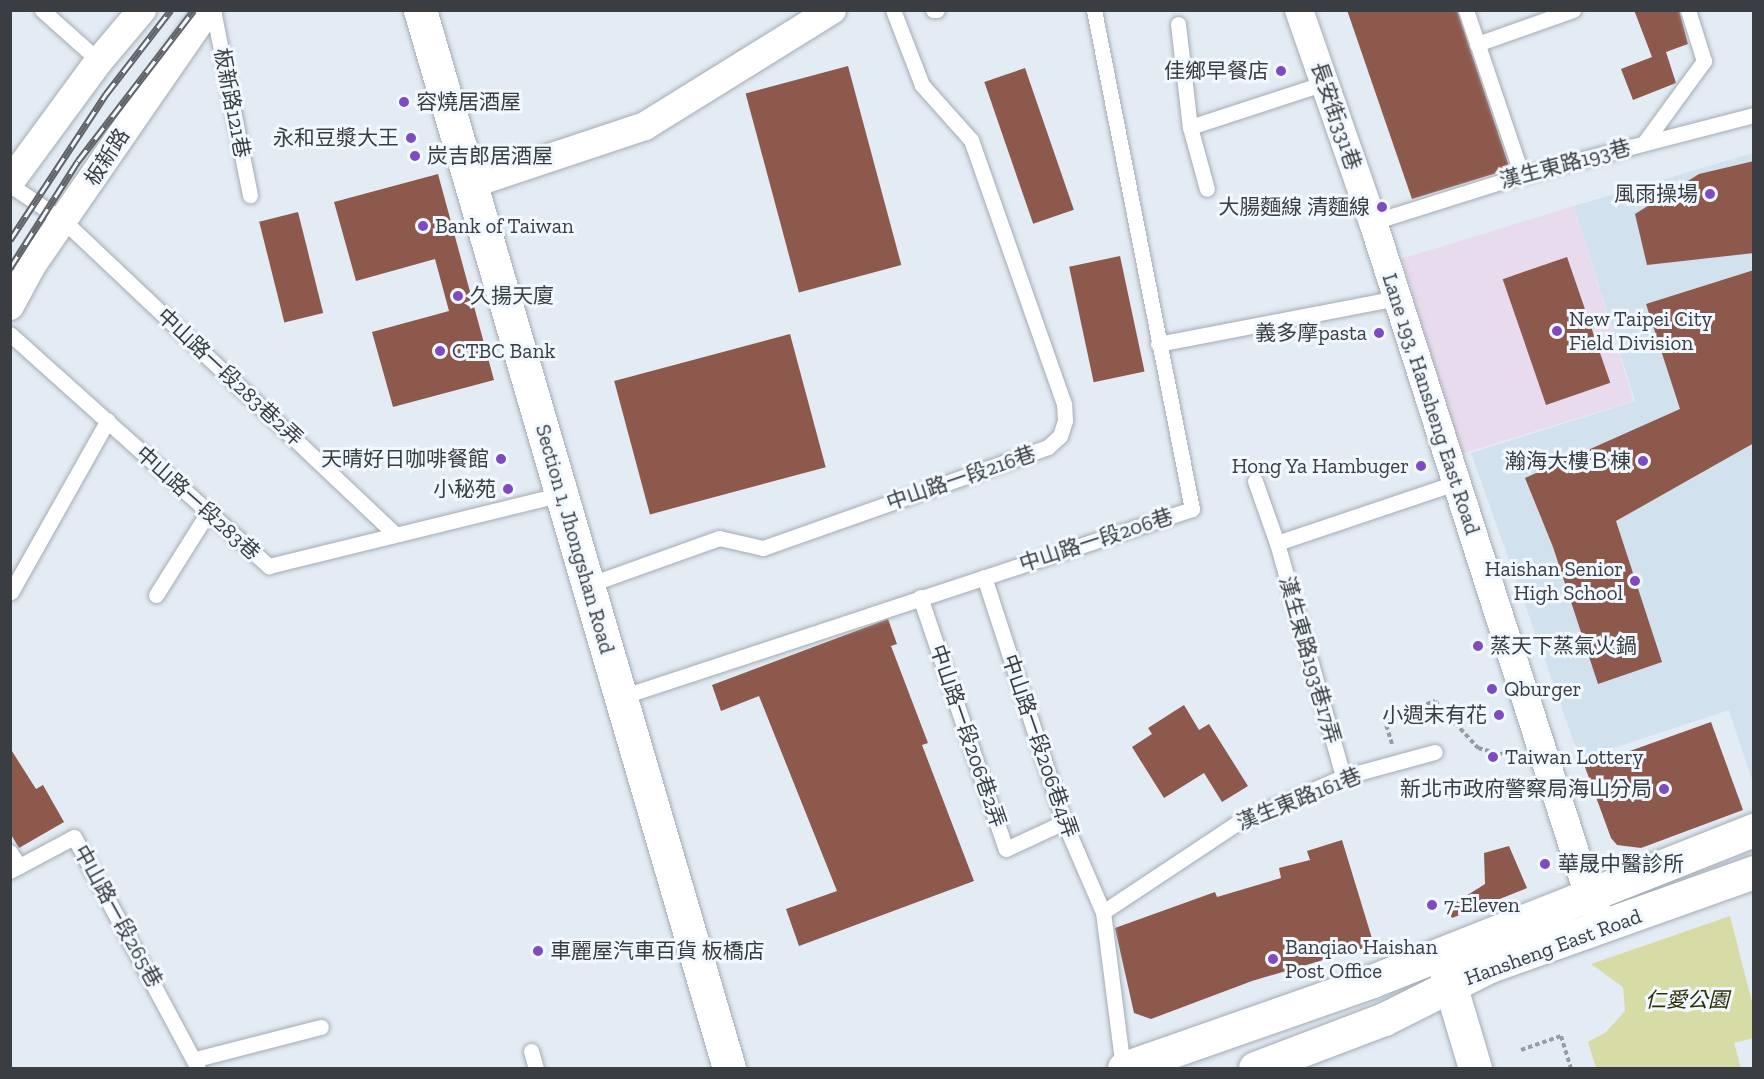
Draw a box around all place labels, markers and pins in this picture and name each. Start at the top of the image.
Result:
place label: 佳鄉早餐店 [1164,58,1269,84]
marker: 佳鄉早餐店 [1274,64,1288,78]
place label: 容燒居酒屋 [416,89,521,115]
marker: 容燒居酒屋 [397,95,411,109]
place label: 永和豆漿大王 [273,125,399,151]
marker: 永和豆漿大王 [404,131,418,145]
place label: 炭吉郎居酒屋 [427,143,553,169]
marker: 炭吉郎居酒屋 [408,149,422,163]
place label: 風雨操場 [1614,181,1698,207]
marker: 風雨操場 [1703,187,1717,201]
place label: 大腸麵線 清麵線 [1218,194,1370,220]
marker: 大腸麵線 清麵線 [1375,200,1389,214]
place label: Bank of Taiwan [435,213,574,239]
marker: Bank of Taiwan [416,219,430,233]
place label: 久揚天廈 [470,283,554,309]
marker: 久揚天廈 [451,289,465,303]
place label: New Taipei City Field Division [1569,306,1713,356]
place label: 義多摩pasta [1255,320,1367,346]
marker: New Taipei City Field Division [1550,324,1564,338]
marker: 義多摩pasta [1372,326,1386,340]
place label: CTBC Bank [452,338,555,364]
marker: CTBC Bank [433,344,447,358]
place label: 天晴好日咖啡餐館 [321,446,489,472]
place label: 瀚海大樓Ｂ棟 [1505,448,1631,474]
marker: 天晴好日咖啡餐館 [494,452,508,466]
place label: Hong Ya Hambuger [1231,453,1409,479]
marker: 瀚海大樓Ｂ棟 [1636,454,1650,468]
marker: Hong Ya Hambuger [1414,459,1428,473]
place label: 小秘苑 [433,476,496,502]
marker: 小秘苑 [501,482,515,496]
place label: Haishan Senior High School [1485,556,1623,606]
marker: Haishan Senior High School [1628,574,1642,588]
place label: 蒸天下蒸氣火鍋 [1490,633,1637,659]
marker: 蒸天下蒸氣火鍋 [1471,639,1485,653]
place label: Qburger [1504,676,1581,702]
marker: Qburger [1485,682,1499,696]
place label: 小週末有花 [1382,702,1487,728]
marker: 小週末有花 [1492,708,1506,722]
place label: Taiwan Lottery [1505,744,1643,770]
marker: Taiwan Lottery [1486,750,1500,764]
place label: 新北市政府警察局海山分局 [1400,776,1652,802]
marker: 新北市政府警察局海山分局 [1657,782,1671,796]
place label: 華晟中醫診所 [1558,851,1684,877]
marker: 華晟中醫診所 [1536,855,1554,873]
place label: 7-Eleven [1444,892,1520,918]
marker: 7-Eleven [1425,898,1439,912]
place label: Banqiao Haishan Post Office [1285,934,1437,984]
place label: 車麗屋汽車百貨 板橋店 [550,938,765,964]
marker: 車麗屋汽車百貨 板橋店 [531,944,545,958]
marker: Banqiao Haishan Post Office [1266,952,1280,966]

